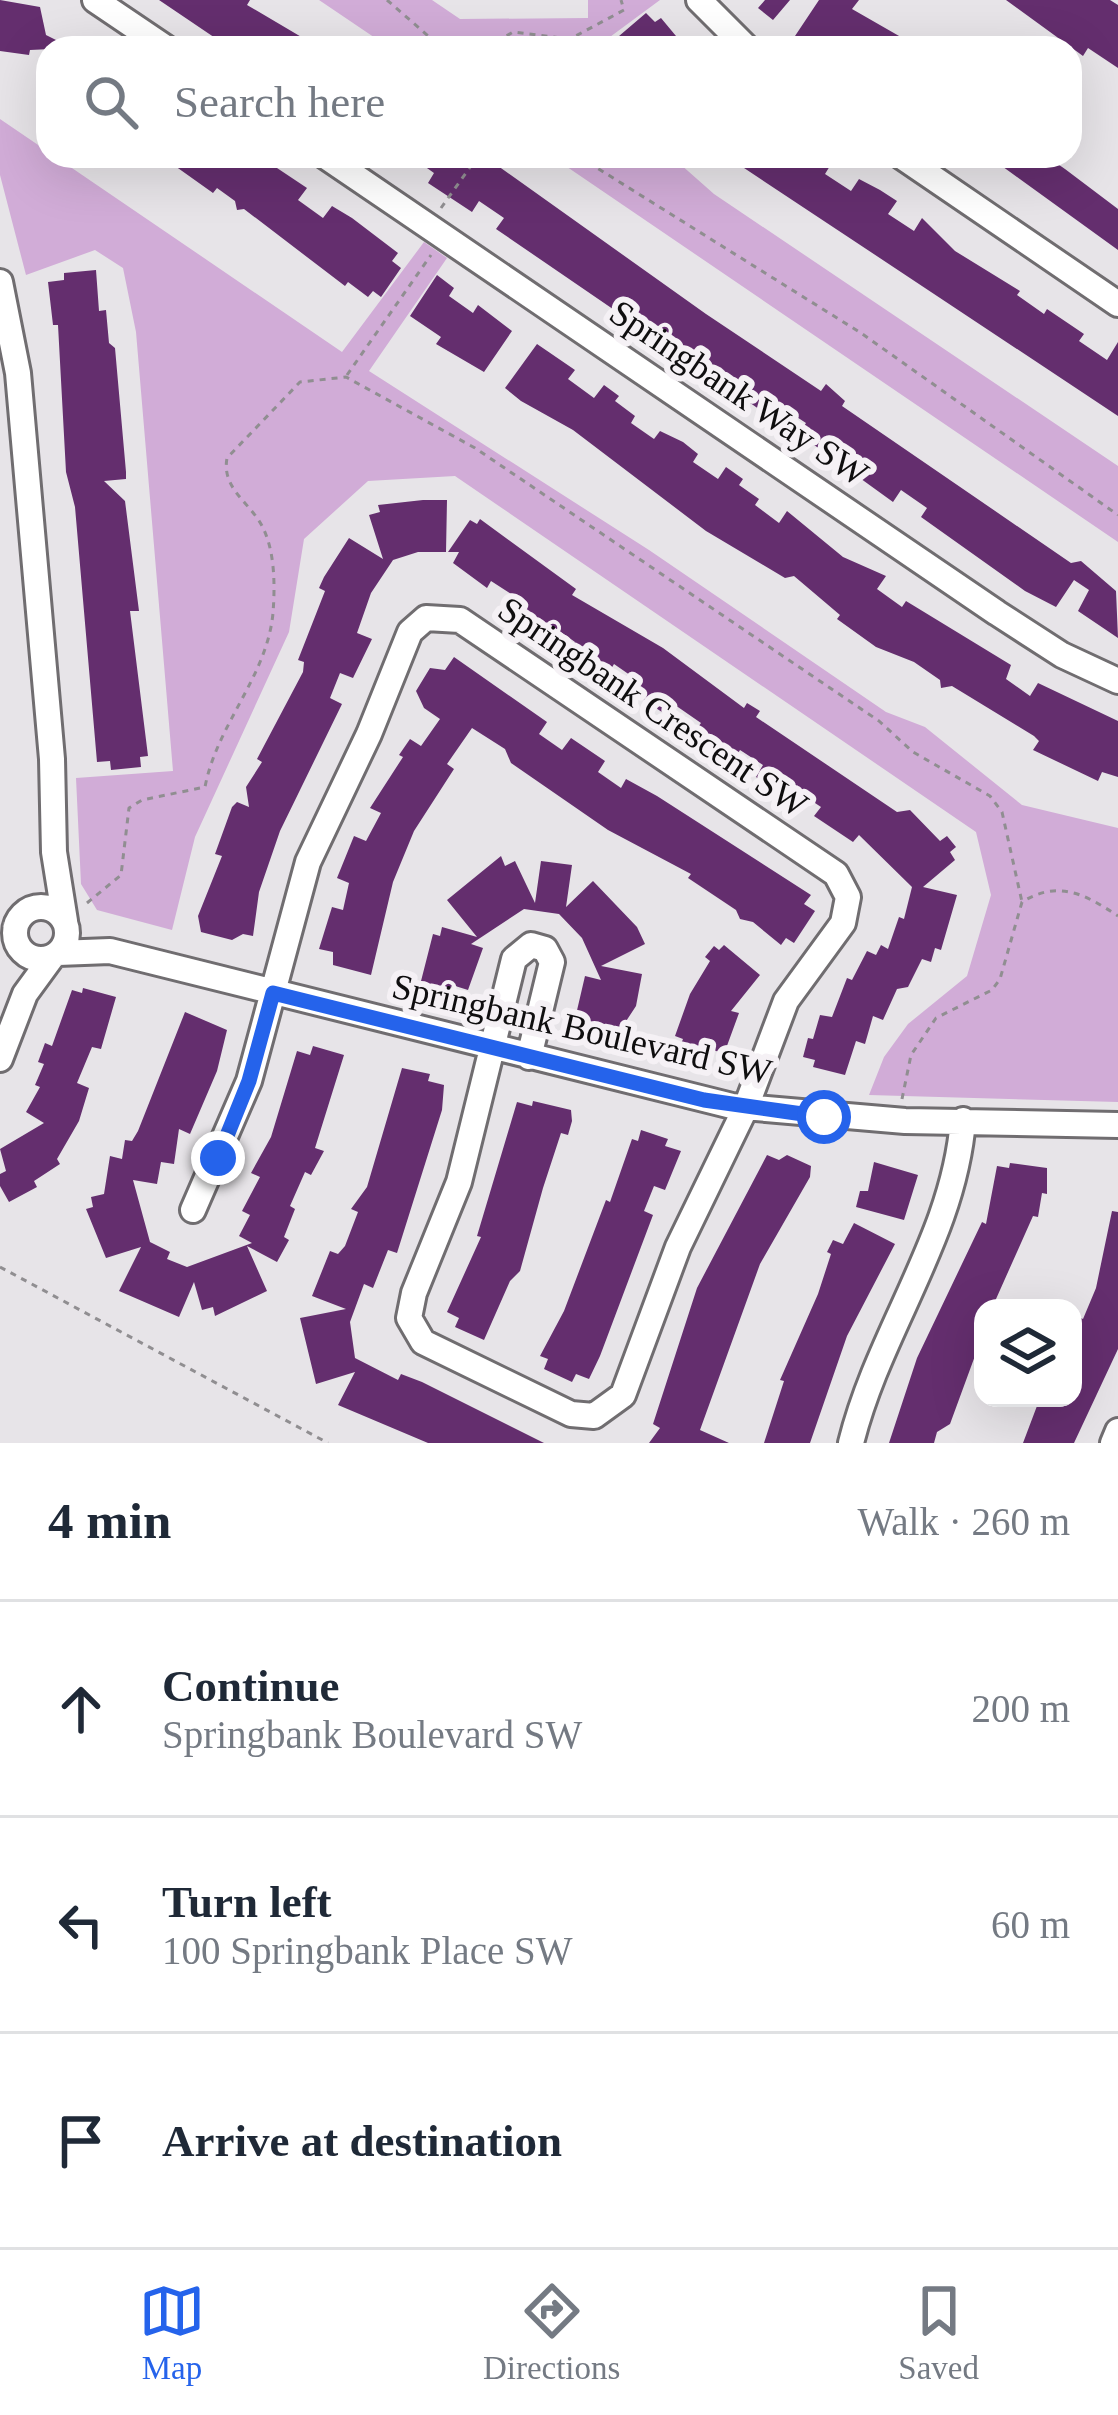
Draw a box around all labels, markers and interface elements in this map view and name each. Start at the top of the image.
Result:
search box [36,36,1082,168]
icon: search [78,69,144,135]
text: Search here [174,77,385,127]
street label: Springbank Way SW [602,292,876,494]
street label: Springbank Crescent SW [491,589,815,825]
street label: Springbank Boulevard SW [388,966,776,1092]
route start [797,1090,851,1144]
route end [191,1131,245,1185]
map controls [974,1299,1082,1407]
button: layers [974,1299,1082,1407]
text: 4 min [48,1493,171,1549]
text: Walk · 260 m [858,1500,1070,1543]
text: Continue [162,1661,340,1711]
icon: ahead [48,1676,114,1742]
text: 200 m [971,1687,1070,1730]
text: Springbank Boulevard SW [162,1713,582,1756]
text: Turn left [162,1877,332,1927]
icon: left [48,1892,114,1958]
text: 60 m [991,1903,1070,1946]
text: 100 Springbank Place SW [162,1929,573,1972]
icon: arrive [48,2108,114,2174]
text: Arrive at destination [162,2116,562,2166]
tab: Map [139,2278,205,2387]
tab: Directions [483,2278,620,2387]
tab: Saved [898,2278,979,2387]

